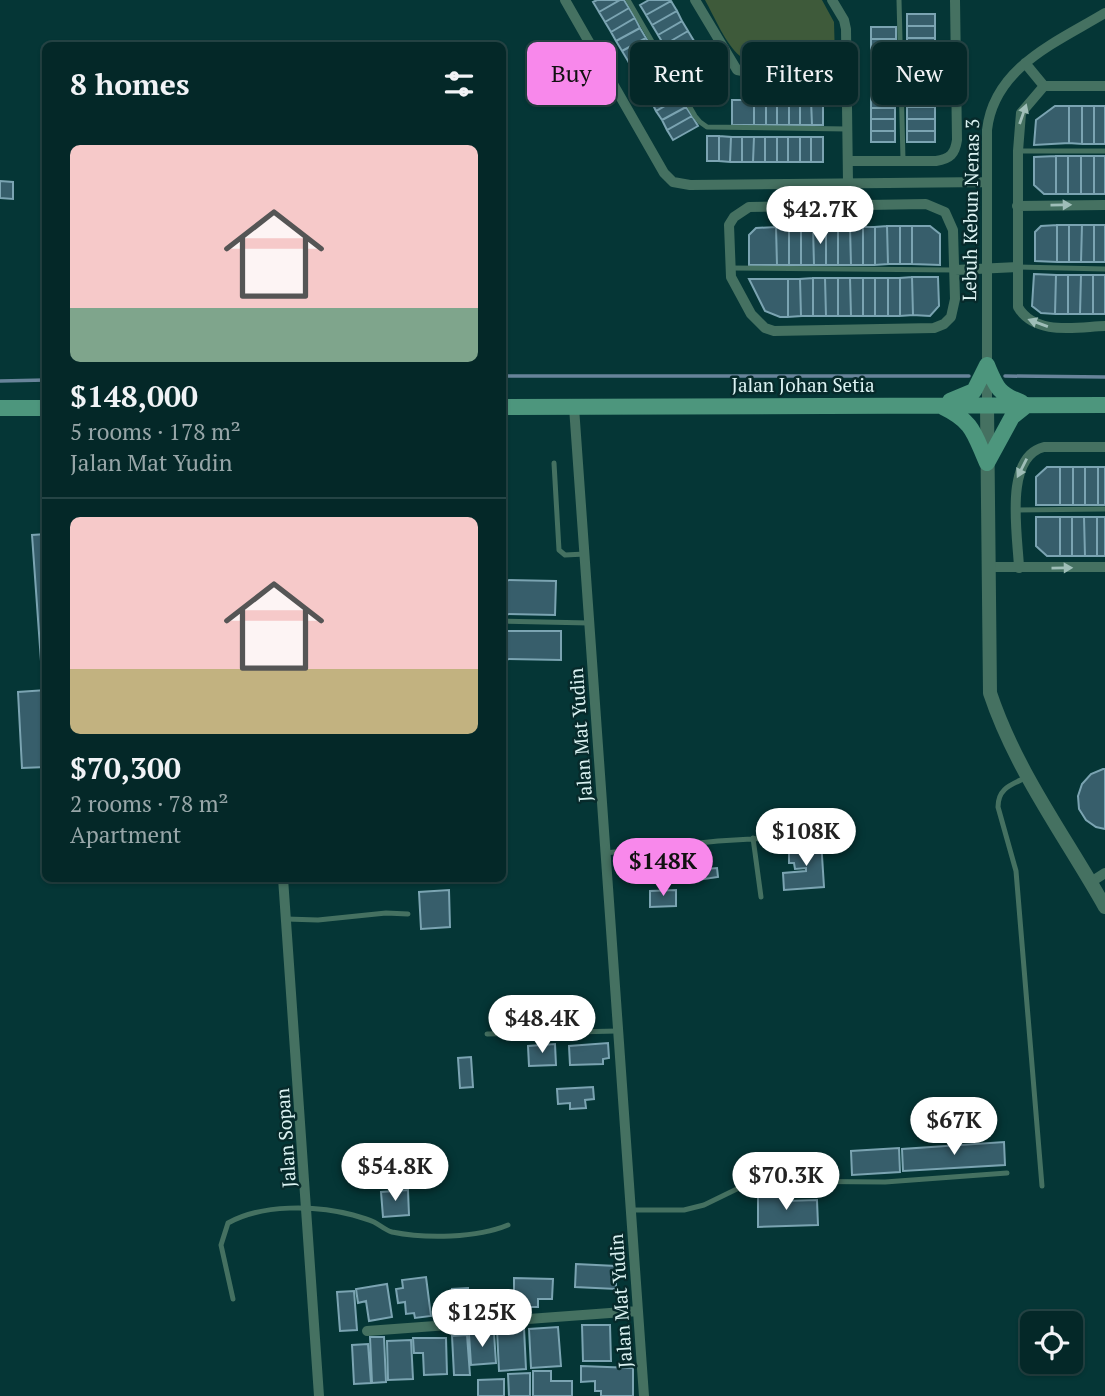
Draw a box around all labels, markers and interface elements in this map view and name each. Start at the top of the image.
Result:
chip: Buy [527,42,616,105]
chip: Rent [630,42,728,105]
chip: Filters [742,42,858,105]
chip: New [872,42,967,105]
text: 8 homes [70,64,189,104]
icon: filters [440,65,478,103]
one-way arrow [1018,104,1029,125]
street label: Lebuh Kebun Nenas 3 [956,119,984,301]
pin: $42.7K [763,187,877,246]
icon: home [211,191,337,317]
text: $42.7K [782,193,858,224]
one-way arrow [1050,200,1072,211]
one-way arrow [1027,317,1048,328]
street label: Jalan Johan Setia [731,372,875,397]
text: $148,000 [70,376,198,416]
text: 5 rooms · 178 m² [70,416,241,447]
text: Jalan Mat Yudin [70,447,232,478]
one-way arrow [1017,458,1028,478]
one-way arrow [1051,562,1073,574]
icon: home [211,563,337,689]
street label: Jalan Mat Yudin [563,667,597,803]
text: $70,300 [70,748,181,788]
text: 2 rooms · 78 m² [70,788,229,819]
pin: $108K [757,808,855,868]
text: $108K [772,815,840,846]
text: Apartment [70,819,181,850]
pin: $148K [614,838,712,898]
text: $148K [629,845,697,876]
pin: $48.4K [485,996,599,1055]
text: $48.4K [504,1002,580,1033]
street label: Jalan Sopan [269,1087,301,1189]
pin: $67K [913,1098,995,1157]
text: $67K [926,1104,982,1135]
pin: $54.8K [338,1144,452,1203]
text: $54.8K [357,1150,433,1181]
pin: $70.3K [729,1152,843,1212]
text: $70.3K [748,1159,824,1190]
street label: Jalan Mat Yudin [603,1233,637,1369]
pin: $125K [433,1290,531,1349]
text: $125K [448,1296,516,1327]
map controls [1020,1311,1083,1374]
button: locate [1020,1311,1083,1374]

